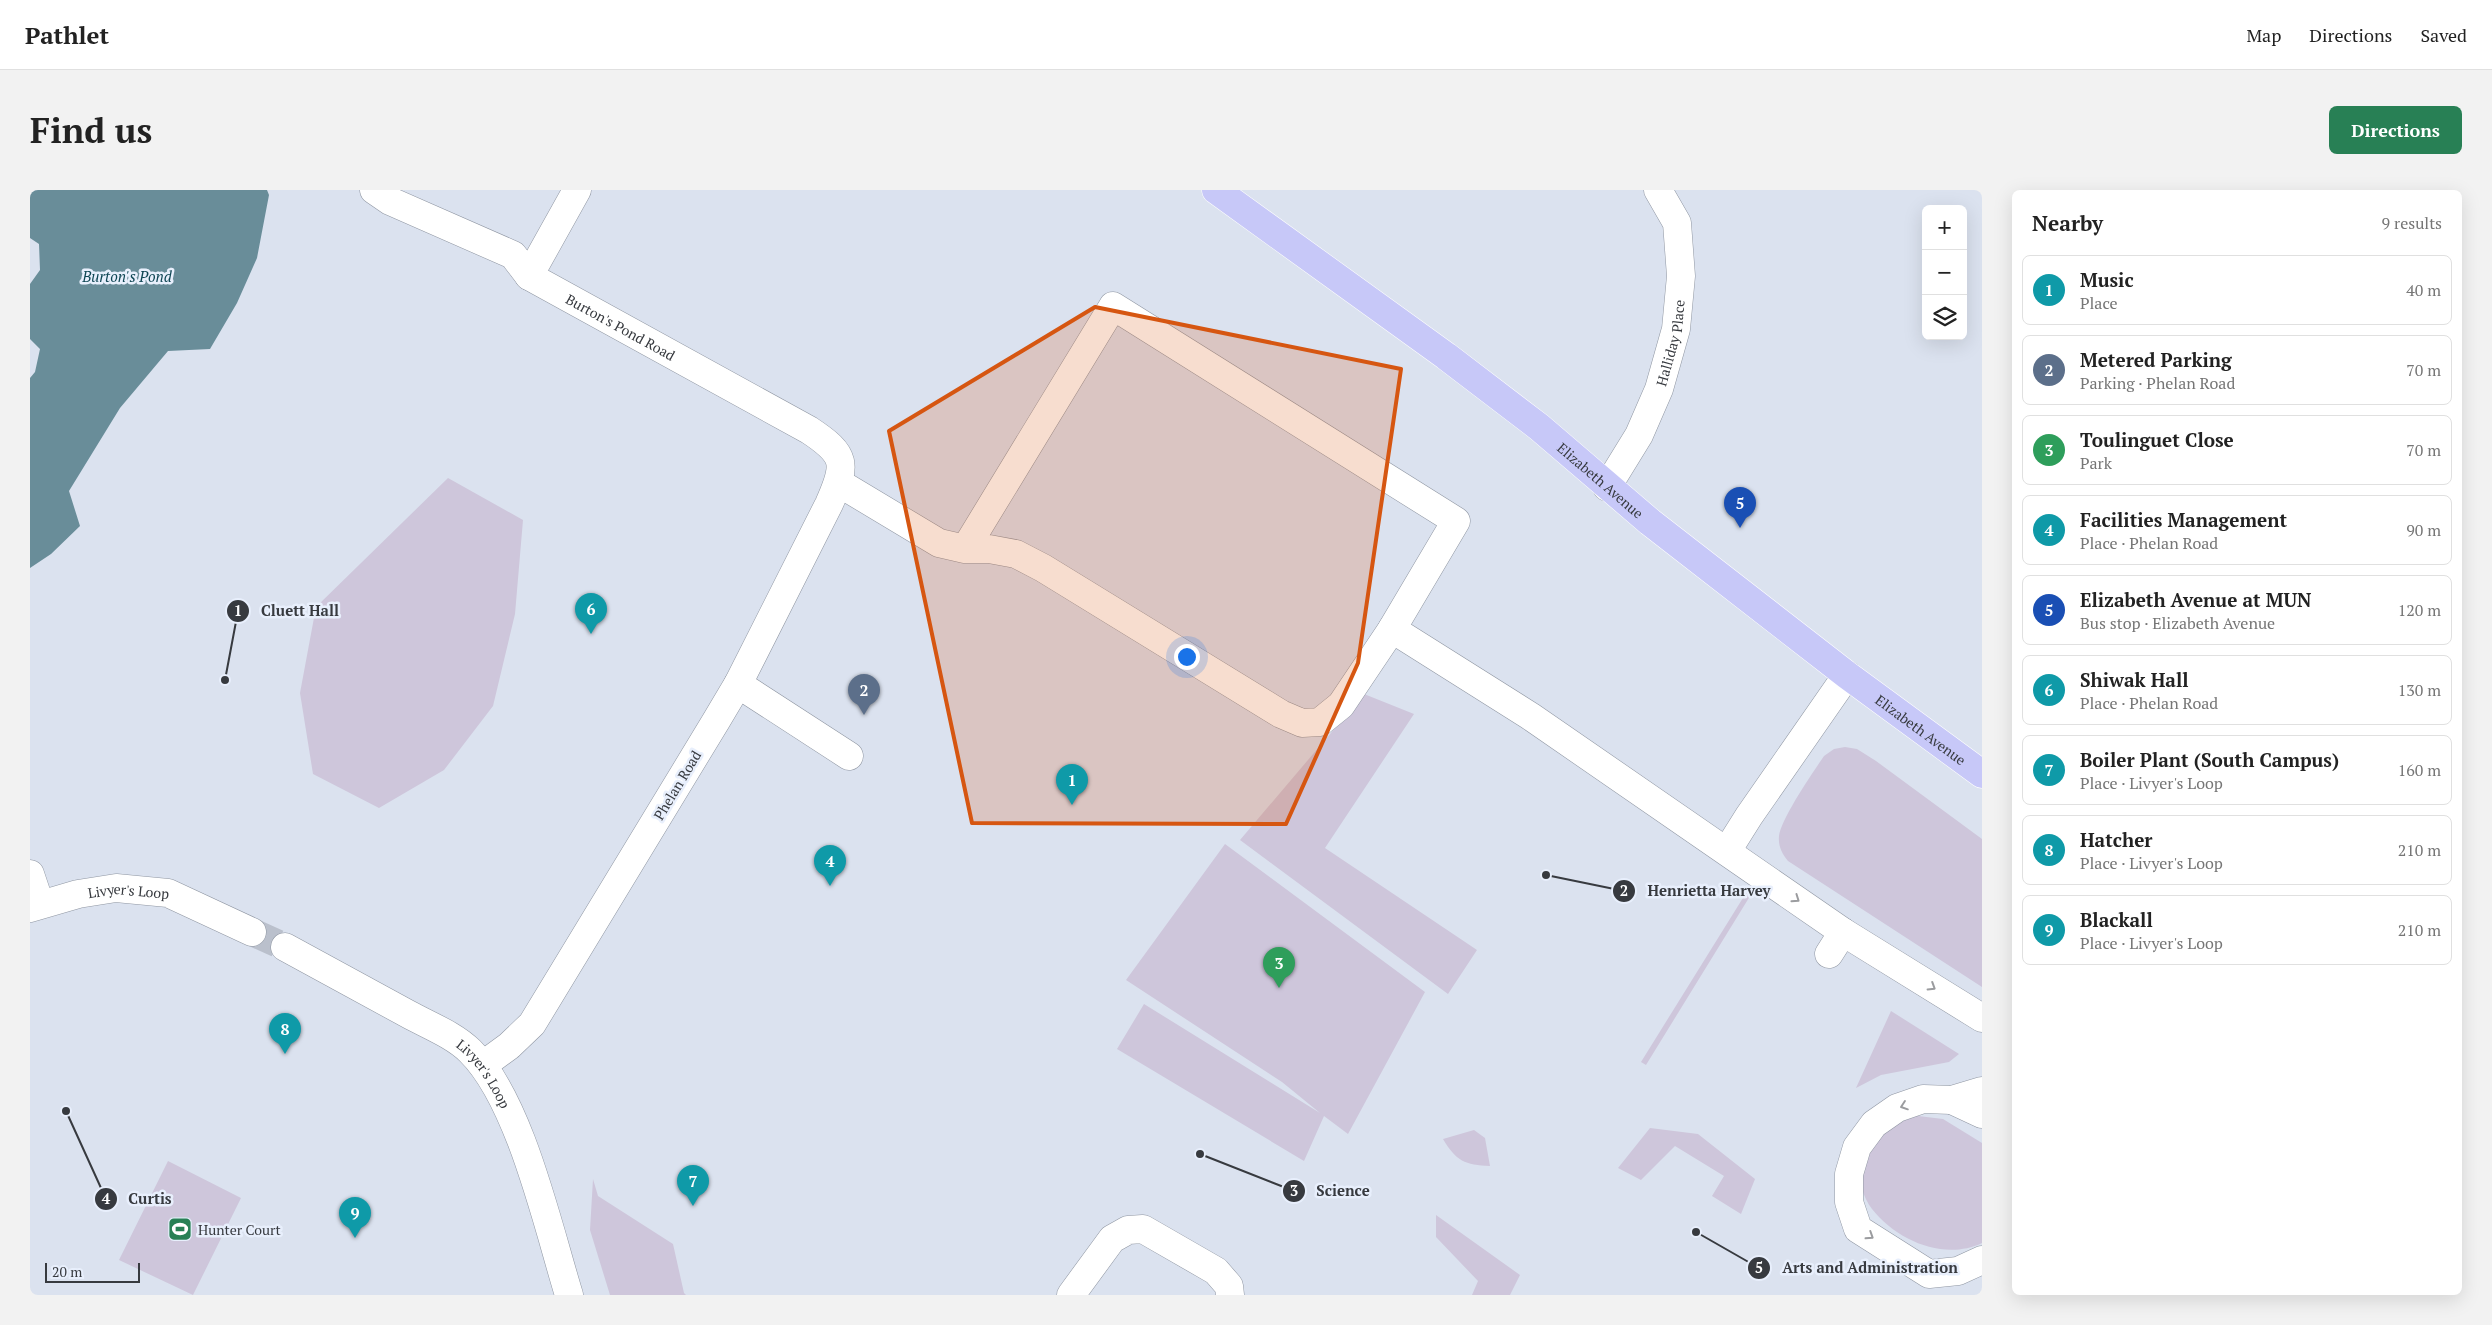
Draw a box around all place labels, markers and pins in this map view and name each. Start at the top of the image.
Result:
pin: 5 [1724,487,1756,528]
pin: 6 [575,593,607,634]
callout: Cluett Hall [226,596,349,626]
pin: 2 [848,674,880,715]
pin: 1 [1056,764,1088,805]
pin: 4 [814,845,846,886]
callout: Henrietta Harvey [1612,876,1780,906]
pin: 3 [1263,947,1295,988]
pin: 8 [269,1013,301,1054]
pin: 7 [677,1165,709,1206]
callout: Science [1281,1176,1380,1206]
callout: Curtis [93,1184,182,1214]
pin: 9 [339,1197,371,1238]
sports icon: Hunter Court [167,1216,193,1242]
place label: Hunter Court [198,1220,281,1239]
callout: Arts and Administration [1747,1253,1968,1283]

